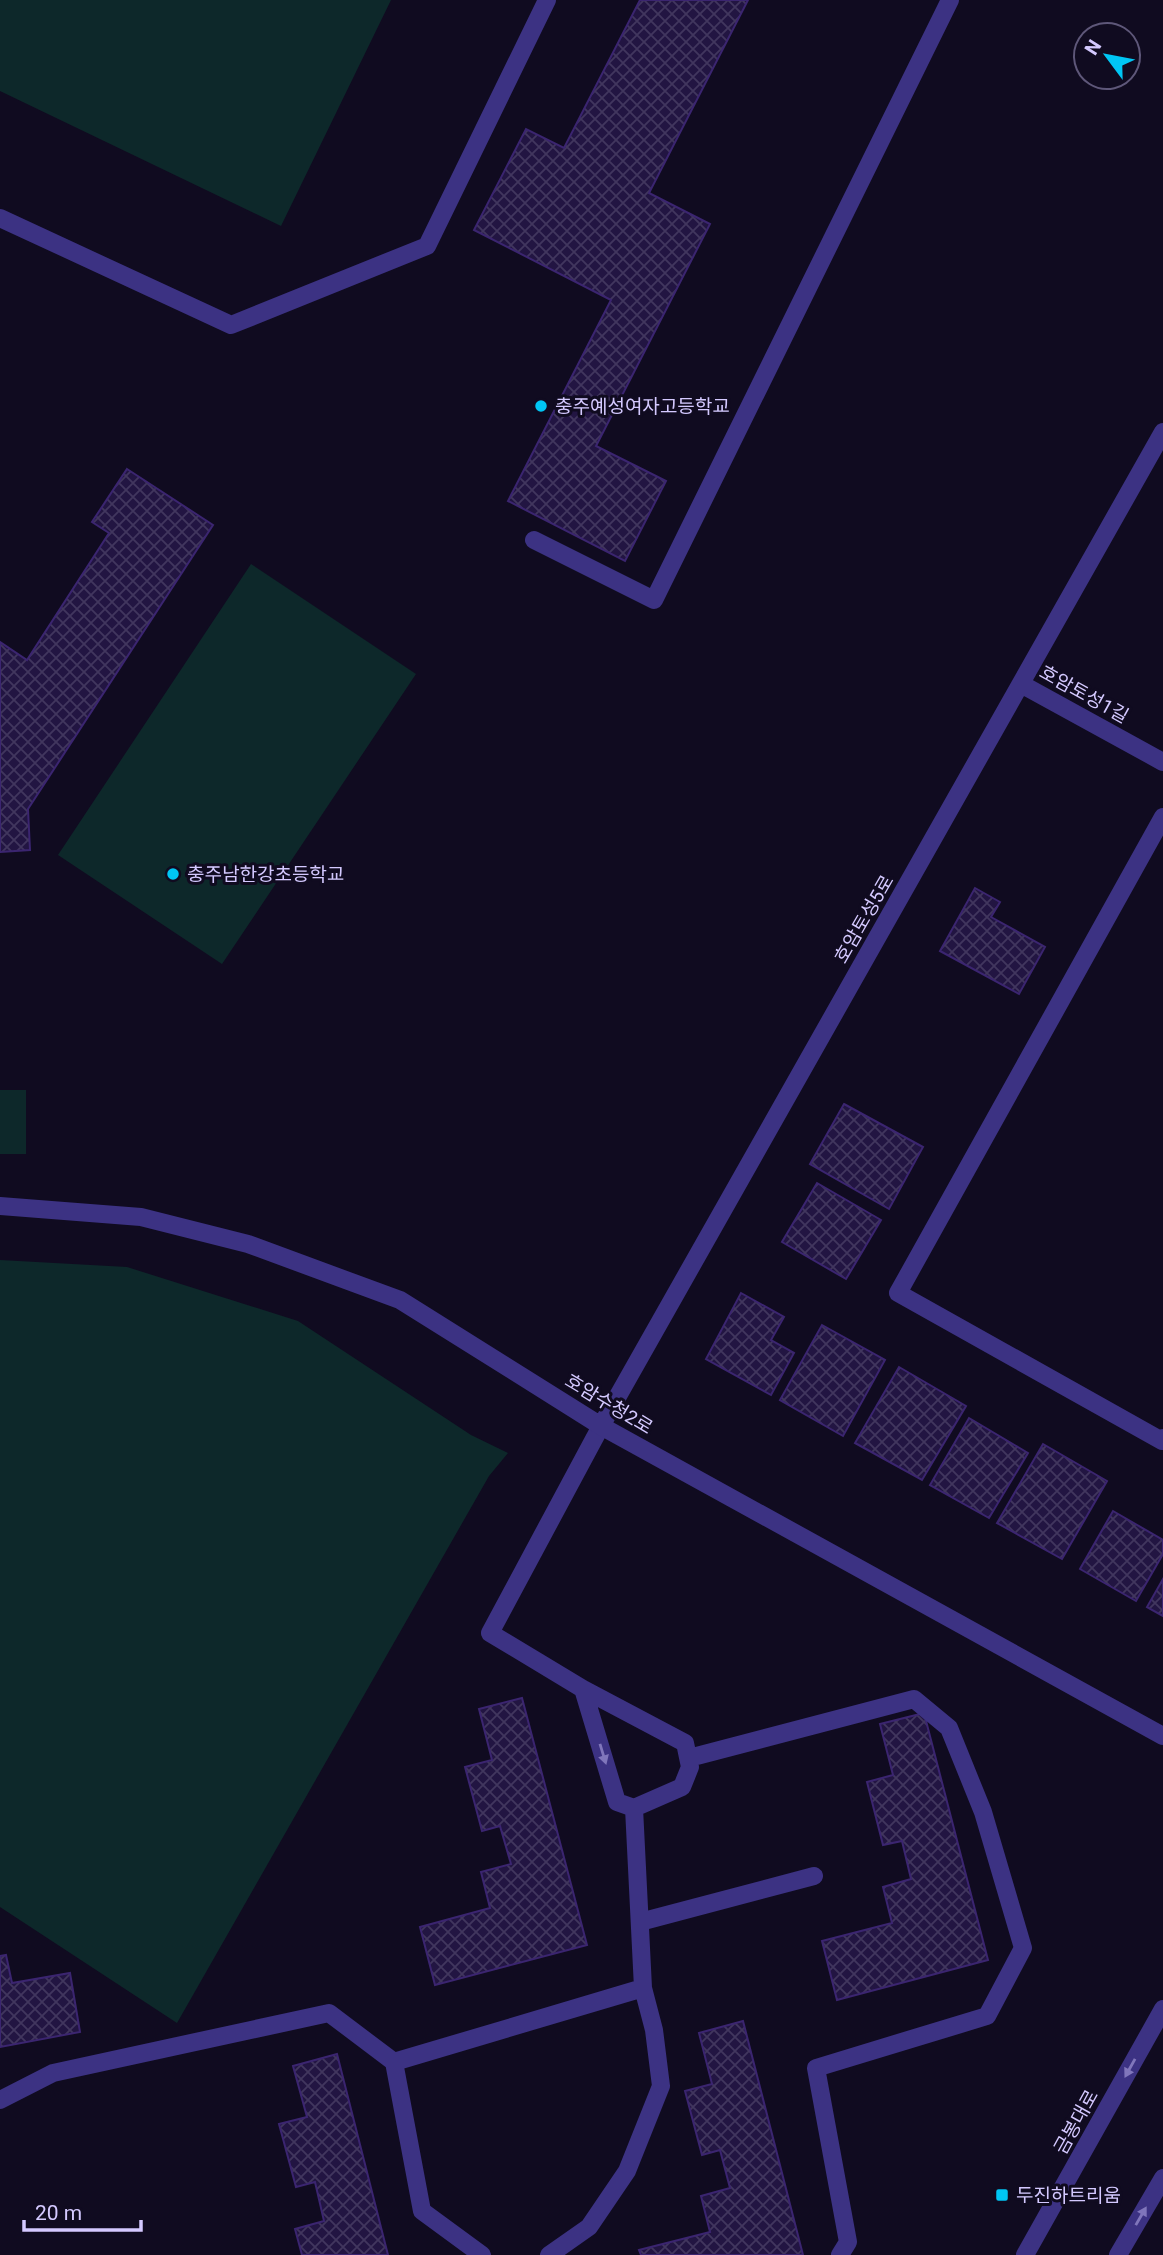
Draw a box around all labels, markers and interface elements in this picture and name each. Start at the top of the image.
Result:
north arrow [1072,21,1142,91]
text: N [1080,35,1106,59]
place label: 충주예성여자고등학교 [555,395,730,418]
marker: 충주예성여자고등학교 [533,398,549,414]
street label: 호암토성1길 [1036,660,1132,728]
place label: 충주남한강초등학교 [187,863,344,886]
marker: 충주남한강초등학교 [165,866,181,882]
street label: 호암토성5로 [830,871,898,967]
street label: 호암수청2로 [561,1369,657,1439]
one-way arrow [598,1744,608,1765]
one-way arrow [1124,2058,1136,2078]
street label: 금봉대로 [1049,2086,1103,2158]
place label: 두진하트리움 [1016,2184,1121,2207]
marker: 두진하트리움 [994,2187,1010,2203]
scale bar [24,2188,142,2232]
text: 20 m [35,2201,82,2225]
one-way arrow [1135,2207,1147,2226]

